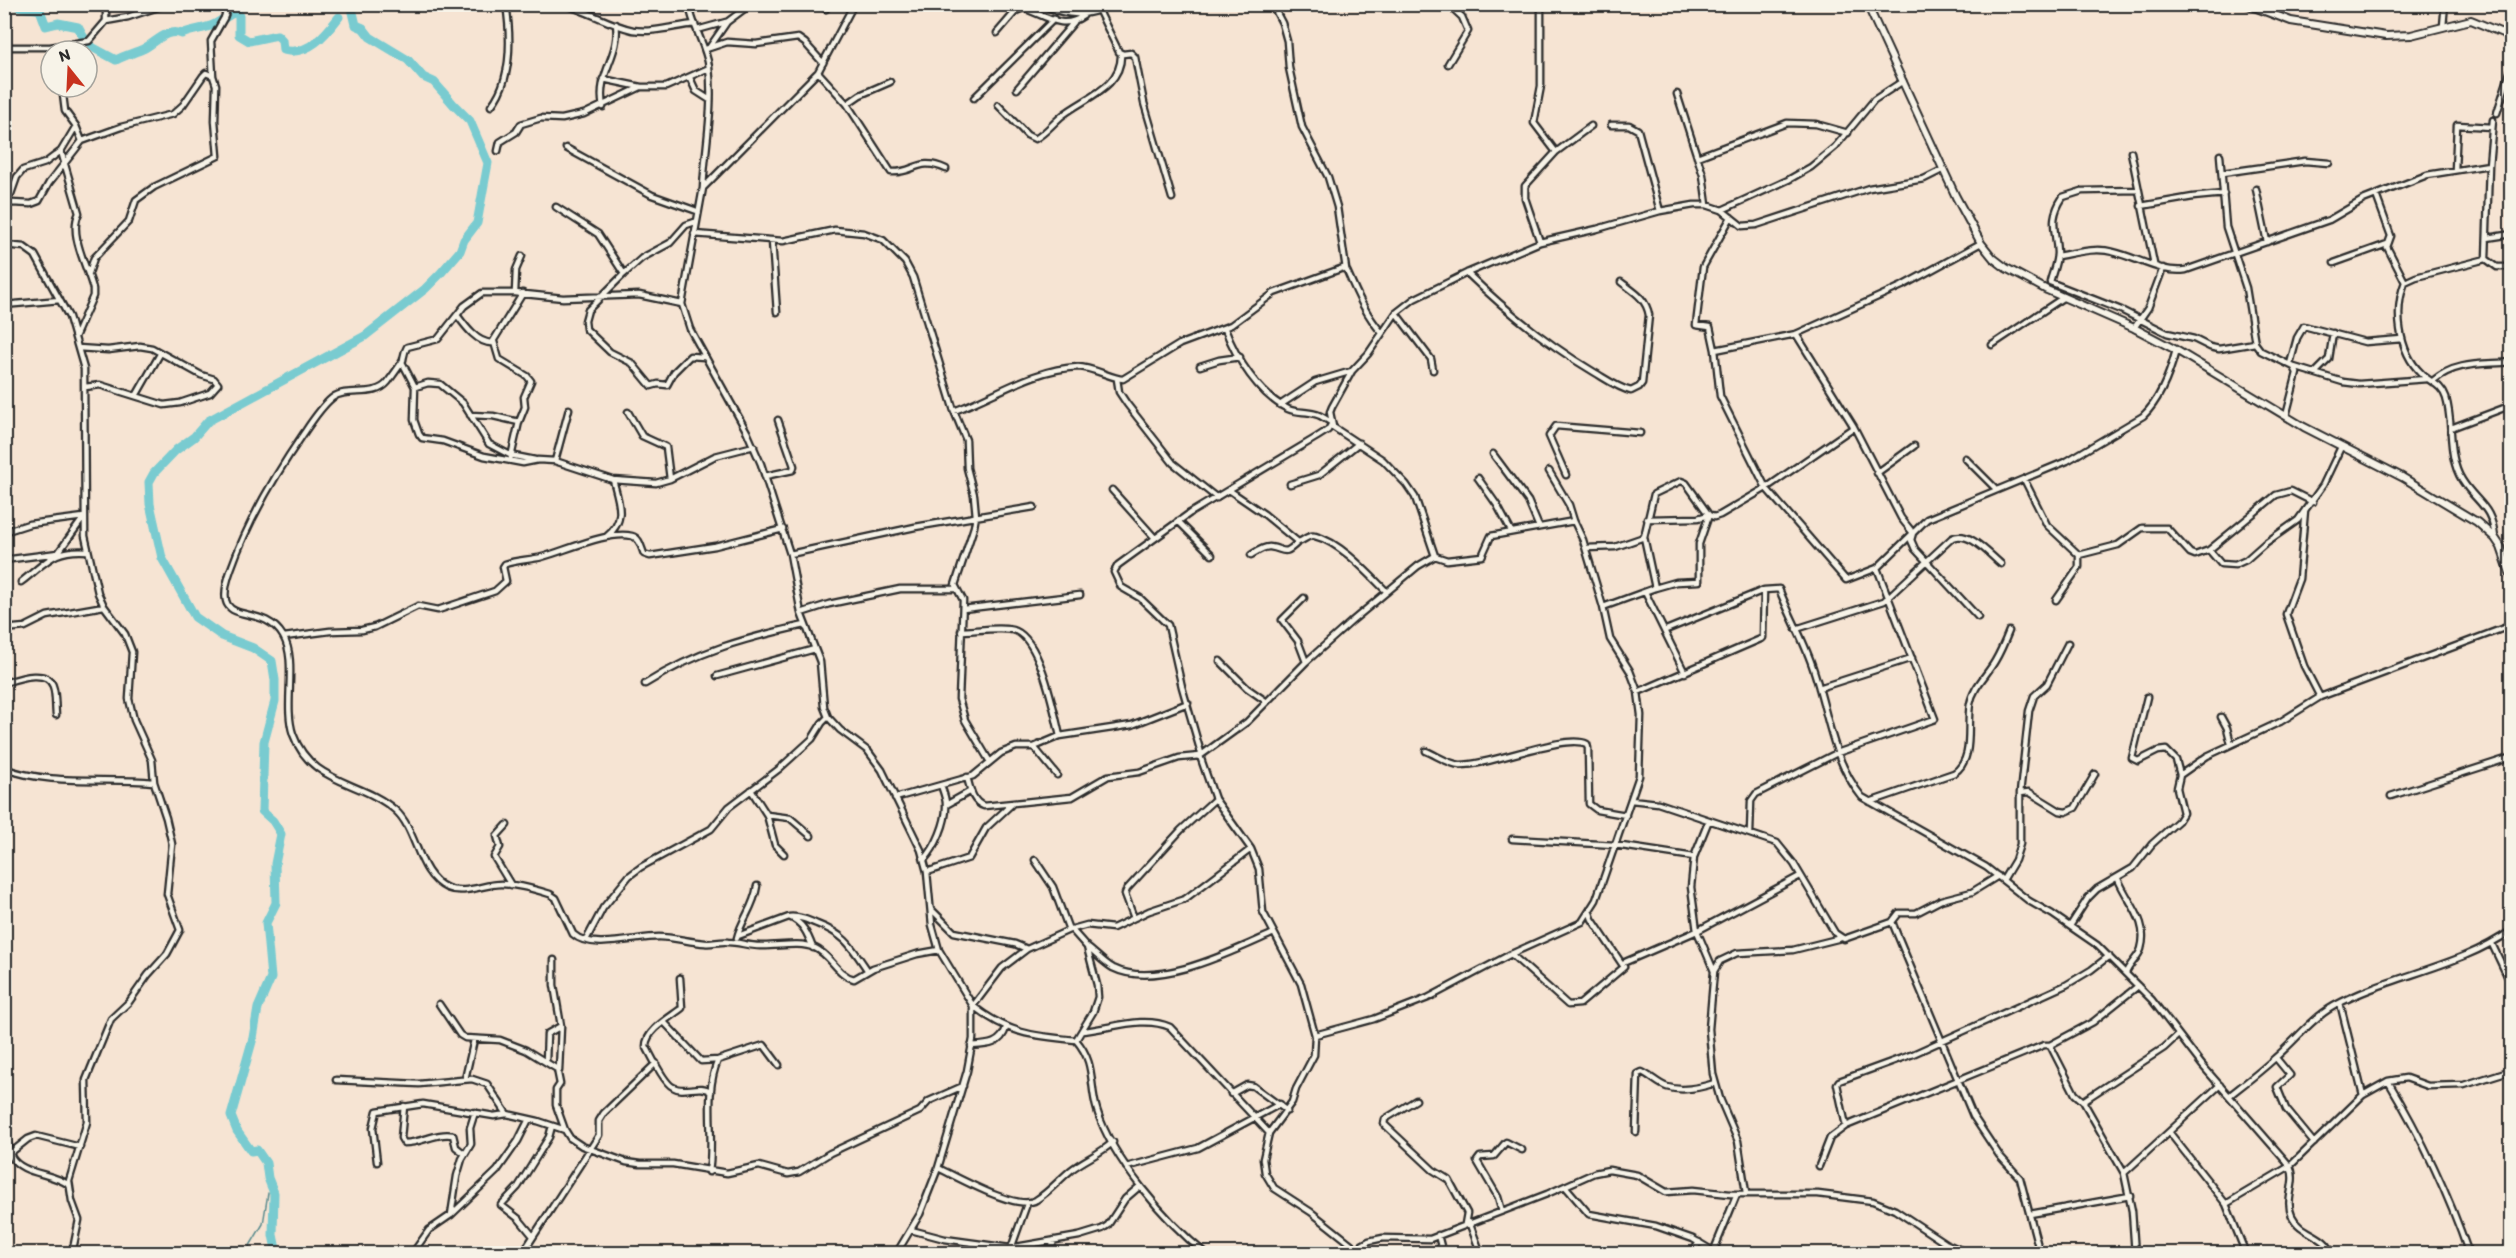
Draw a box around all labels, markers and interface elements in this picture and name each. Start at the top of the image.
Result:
north arrow [39,39,99,99]
text: N [56,45,73,66]

